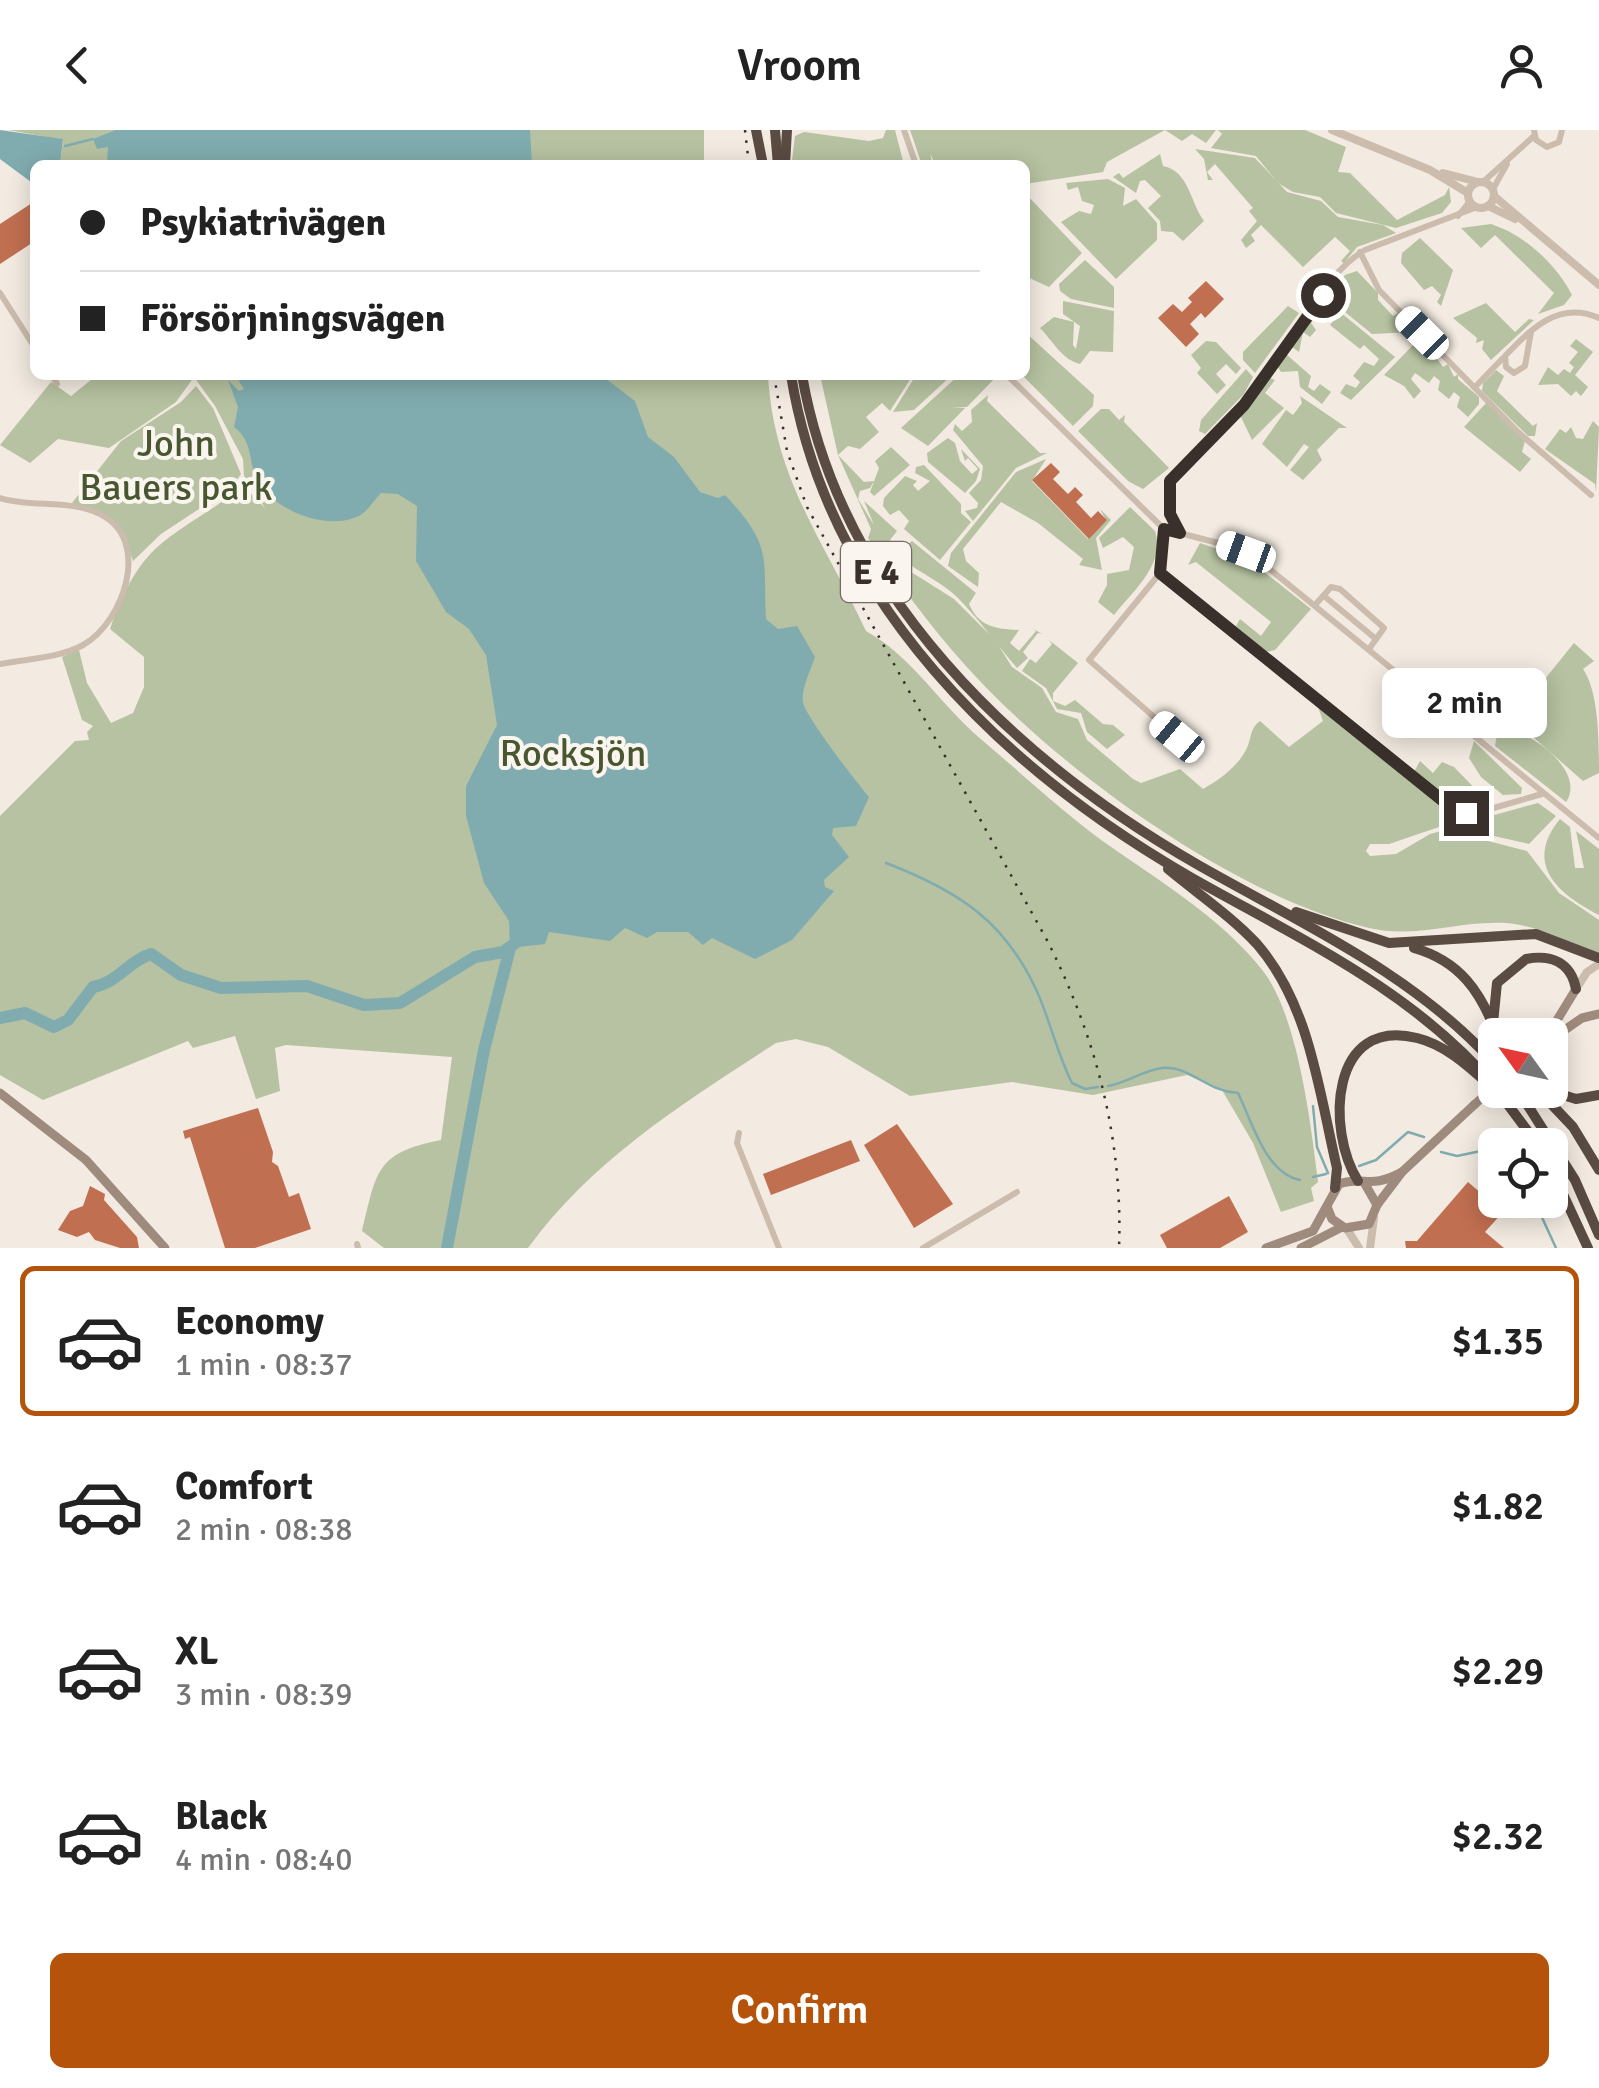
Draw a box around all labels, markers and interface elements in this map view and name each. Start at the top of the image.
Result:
icon: back [50,38,105,93]
text: Vroom [737,38,862,93]
icon: person [1494,38,1549,93]
text: Psykiatrivägen [140,199,386,246]
route start [1301,273,1346,318]
text: Försörjningsvägen [140,295,446,342]
car [1390,301,1454,365]
park label: John Bauers park [79,420,273,511]
car [1213,528,1279,576]
road number: E 4 [841,542,911,602]
callout: 2 min [1384,668,1548,738]
text: 2 min [1426,683,1503,722]
car [1144,706,1210,768]
park label: Rocksjön [500,730,646,777]
route end [1444,791,1489,836]
north arrow [1478,1018,1568,1108]
map controls [1478,1018,1568,1218]
button: locate [1478,1128,1568,1218]
icon: car [55,1296,145,1386]
text: Economy [175,1298,324,1345]
text: $1.35 [1451,1318,1544,1365]
text: 1 min · 08:37 [175,1345,353,1384]
icon: car [55,1461,145,1551]
text: Comfort [175,1463,313,1510]
text: $1.82 [1451,1483,1544,1530]
text: 2 min · 08:38 [175,1510,353,1549]
icon: car [55,1626,145,1716]
text: XL [175,1628,218,1675]
text: $2.29 [1451,1648,1544,1695]
text: 3 min · 08:39 [175,1675,353,1714]
icon: car [55,1791,145,1881]
text: Black [175,1793,268,1840]
text: $2.32 [1451,1813,1544,1860]
text: 4 min · 08:40 [175,1840,353,1879]
button: Confirm [50,1953,1549,2068]

